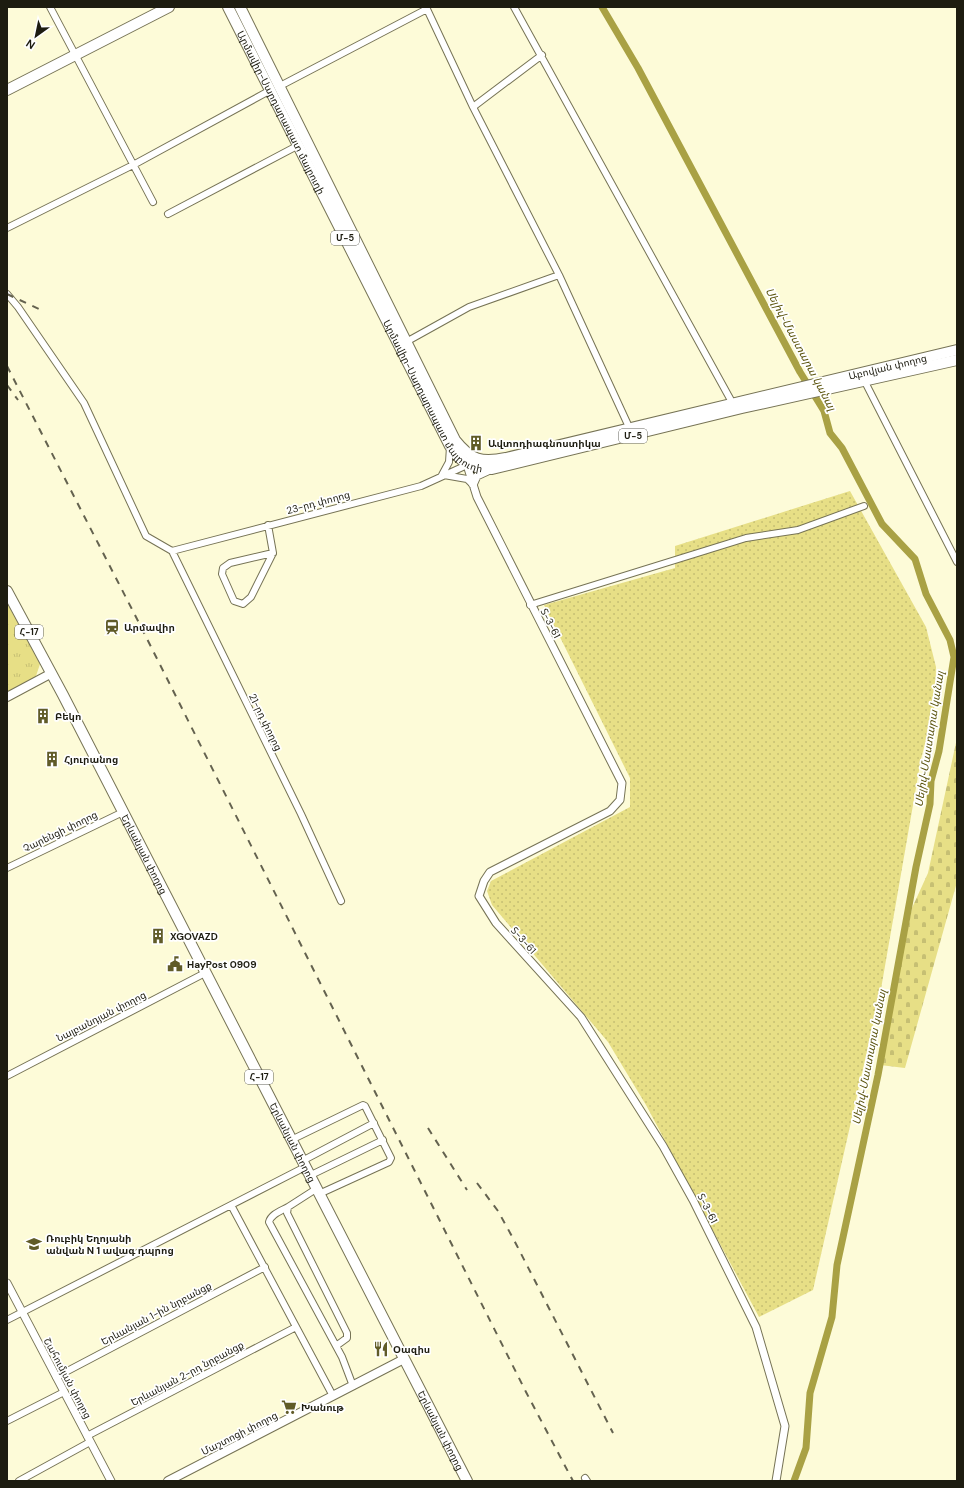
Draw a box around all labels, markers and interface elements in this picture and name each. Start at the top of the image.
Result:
north arrow [16,16,56,56]
street label: Արմավիր-Սարդարապատ մայրուղի [234,28,328,197]
text: N [23,36,38,52]
road number: Մ-5 [331,231,359,245]
water label: Սելիվ֊Մաստարա կանալ [763,285,840,414]
street label: Արմավիր-Սարդարապատ մայրուղի [380,318,484,475]
street label: Աբովյան փողոց [847,351,928,383]
road number: Մ-5 [619,429,647,443]
building icon: Ավտոդիագնոստիկա [467,434,485,452]
place label: Ավտոդիագնոստիկա [488,437,601,450]
street label: 23-րդ փողոց [285,488,351,517]
street label: Տ-3-61 [538,606,564,640]
station icon: Արմավիր [103,618,121,636]
place label: Արմավիր [124,621,175,634]
road number: Հ-17 [15,625,43,639]
water label: Սելիվ֊Մաստարա կանալ [911,669,947,808]
street label: 21-րդ փողոց [246,691,285,753]
building icon: Բեկո [34,707,52,725]
place label: Բեկո [55,710,81,723]
building icon: Հյուրանոց [43,750,61,768]
place label: Հյուրանոց [64,753,118,766]
street label: Չարենցի փողոց [21,808,100,855]
street label: Երևանյան փողոց [118,812,170,896]
street label: Տ-3-61 [508,924,539,957]
building icon: XGOVAZD [149,927,167,945]
place label: XGOVAZD [170,930,218,943]
public building icon: HayPost 0909 [166,955,184,973]
place label: HayPost 0909 [187,958,256,971]
water label: Սելիվ֊Մաստարա կանալ [849,987,889,1126]
street label: Նալբանդյան փողոց [54,988,148,1045]
road number: Հ-17 [245,1070,273,1084]
street label: Երևանյան փողոց [267,1100,318,1185]
street label: Տ-3-61 [695,1191,721,1225]
place label: Ռուբիկ Եղոյանի անվան N 1 ավագ դպրոց [46,1232,174,1257]
school or university icon: Ռուբիկ Եղոյանի անվան N 1 ավագ դպրոց [25,1235,43,1253]
street label: Երևանյան 1-ին նրբանցք [99,1279,214,1348]
street label: Շահումյան փողոց [41,1335,94,1421]
street label: Երևանյան 2-րդ նրբանցք [128,1338,246,1409]
restaurant icon: Օազիս [372,1340,390,1358]
place label: Օազիս [393,1343,430,1356]
street label: Երևանյան փողոց [415,1389,466,1473]
supermarket icon: Խանութ [280,1398,298,1416]
place label: Խանութ [301,1401,344,1414]
street label: Մաշտոցի փողոց [199,1409,280,1458]

